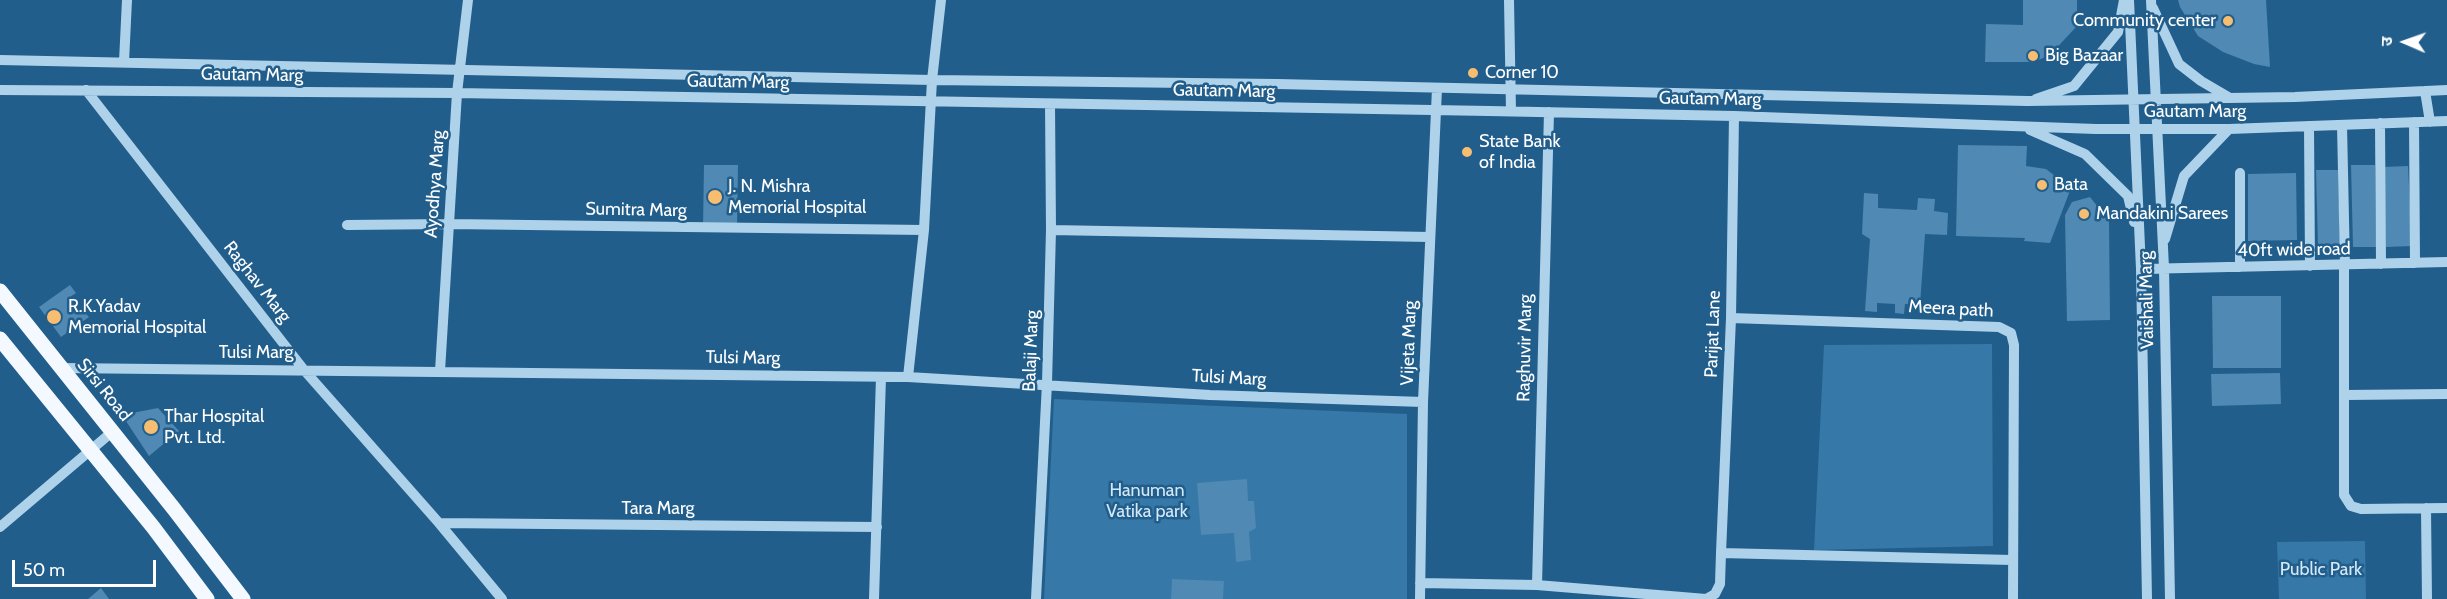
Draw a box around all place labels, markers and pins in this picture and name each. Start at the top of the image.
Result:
place label: Community center [2073,10,2216,32]
marker: Community center [2221,14,2235,28]
place label: Big Bazaar [2045,45,2123,67]
marker: Big Bazaar [2026,49,2040,63]
place label: Corner 10 [1485,62,1559,84]
marker: Corner 10 [1466,66,1480,80]
place label: State Bank of India [1479,131,1561,174]
marker: State Bank of India [1460,145,1474,159]
place label: Bata [2054,174,2088,196]
place label: J. N. Mishra Memorial Hospital [728,176,866,219]
marker: Bata [2035,178,2049,192]
marker: J. N. Mishra Memorial Hospital [706,188,724,206]
place label: Mandakini Sarees [2096,203,2228,225]
marker: Mandakini Sarees [2077,207,2091,221]
place label: R.K.Yadav Memorial Hospital [68,296,206,338]
marker: R.K.Yadav Memorial Hospital [45,308,63,326]
place label: Thar Hospital Pvt. Ltd. [164,406,264,448]
marker: Thar Hospital Pvt. Ltd. [142,418,160,436]

